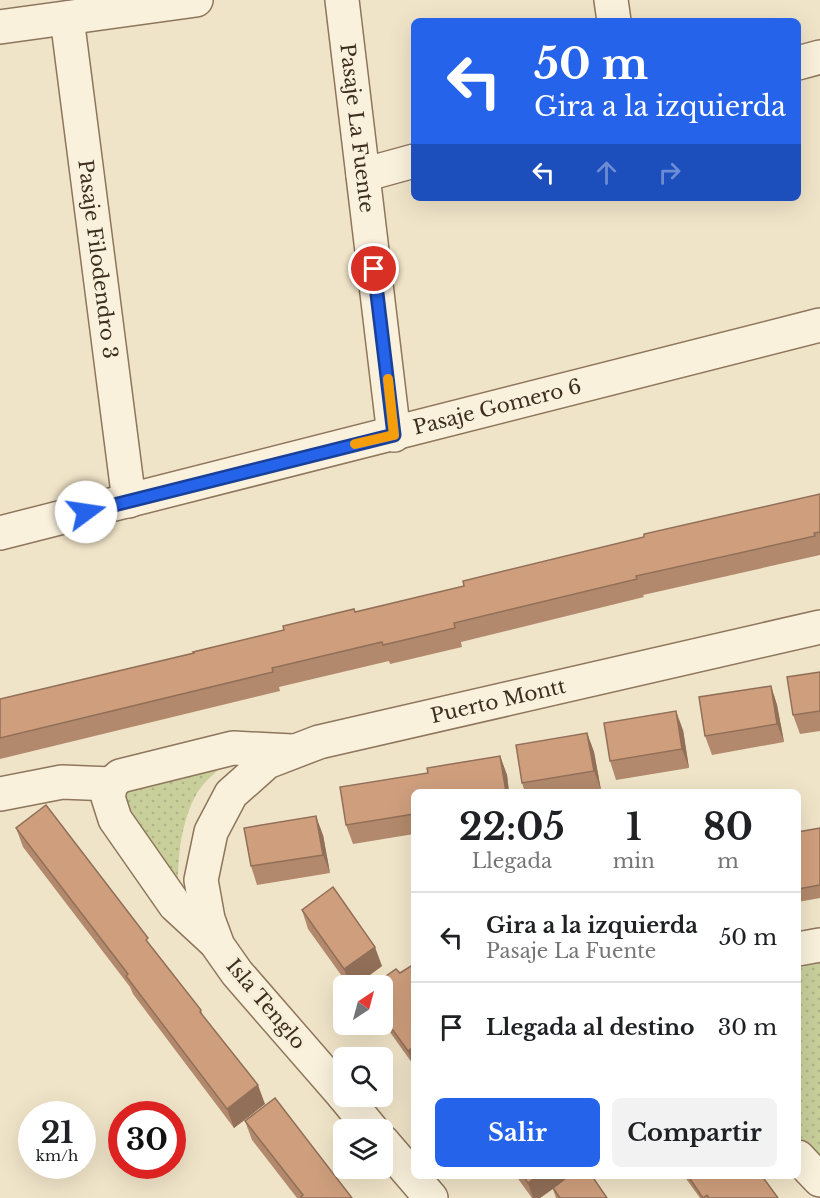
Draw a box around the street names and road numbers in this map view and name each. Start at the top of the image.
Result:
street label: Pasaje La Fuente [335,42,379,214]
street label: Pasaje Filodendro 3 [73,158,123,360]
street label: Pasaje Gomero 6 [411,374,584,440]
street label: Puerto Montt [428,674,568,728]
street label: Isla Tenglo [221,954,311,1054]

